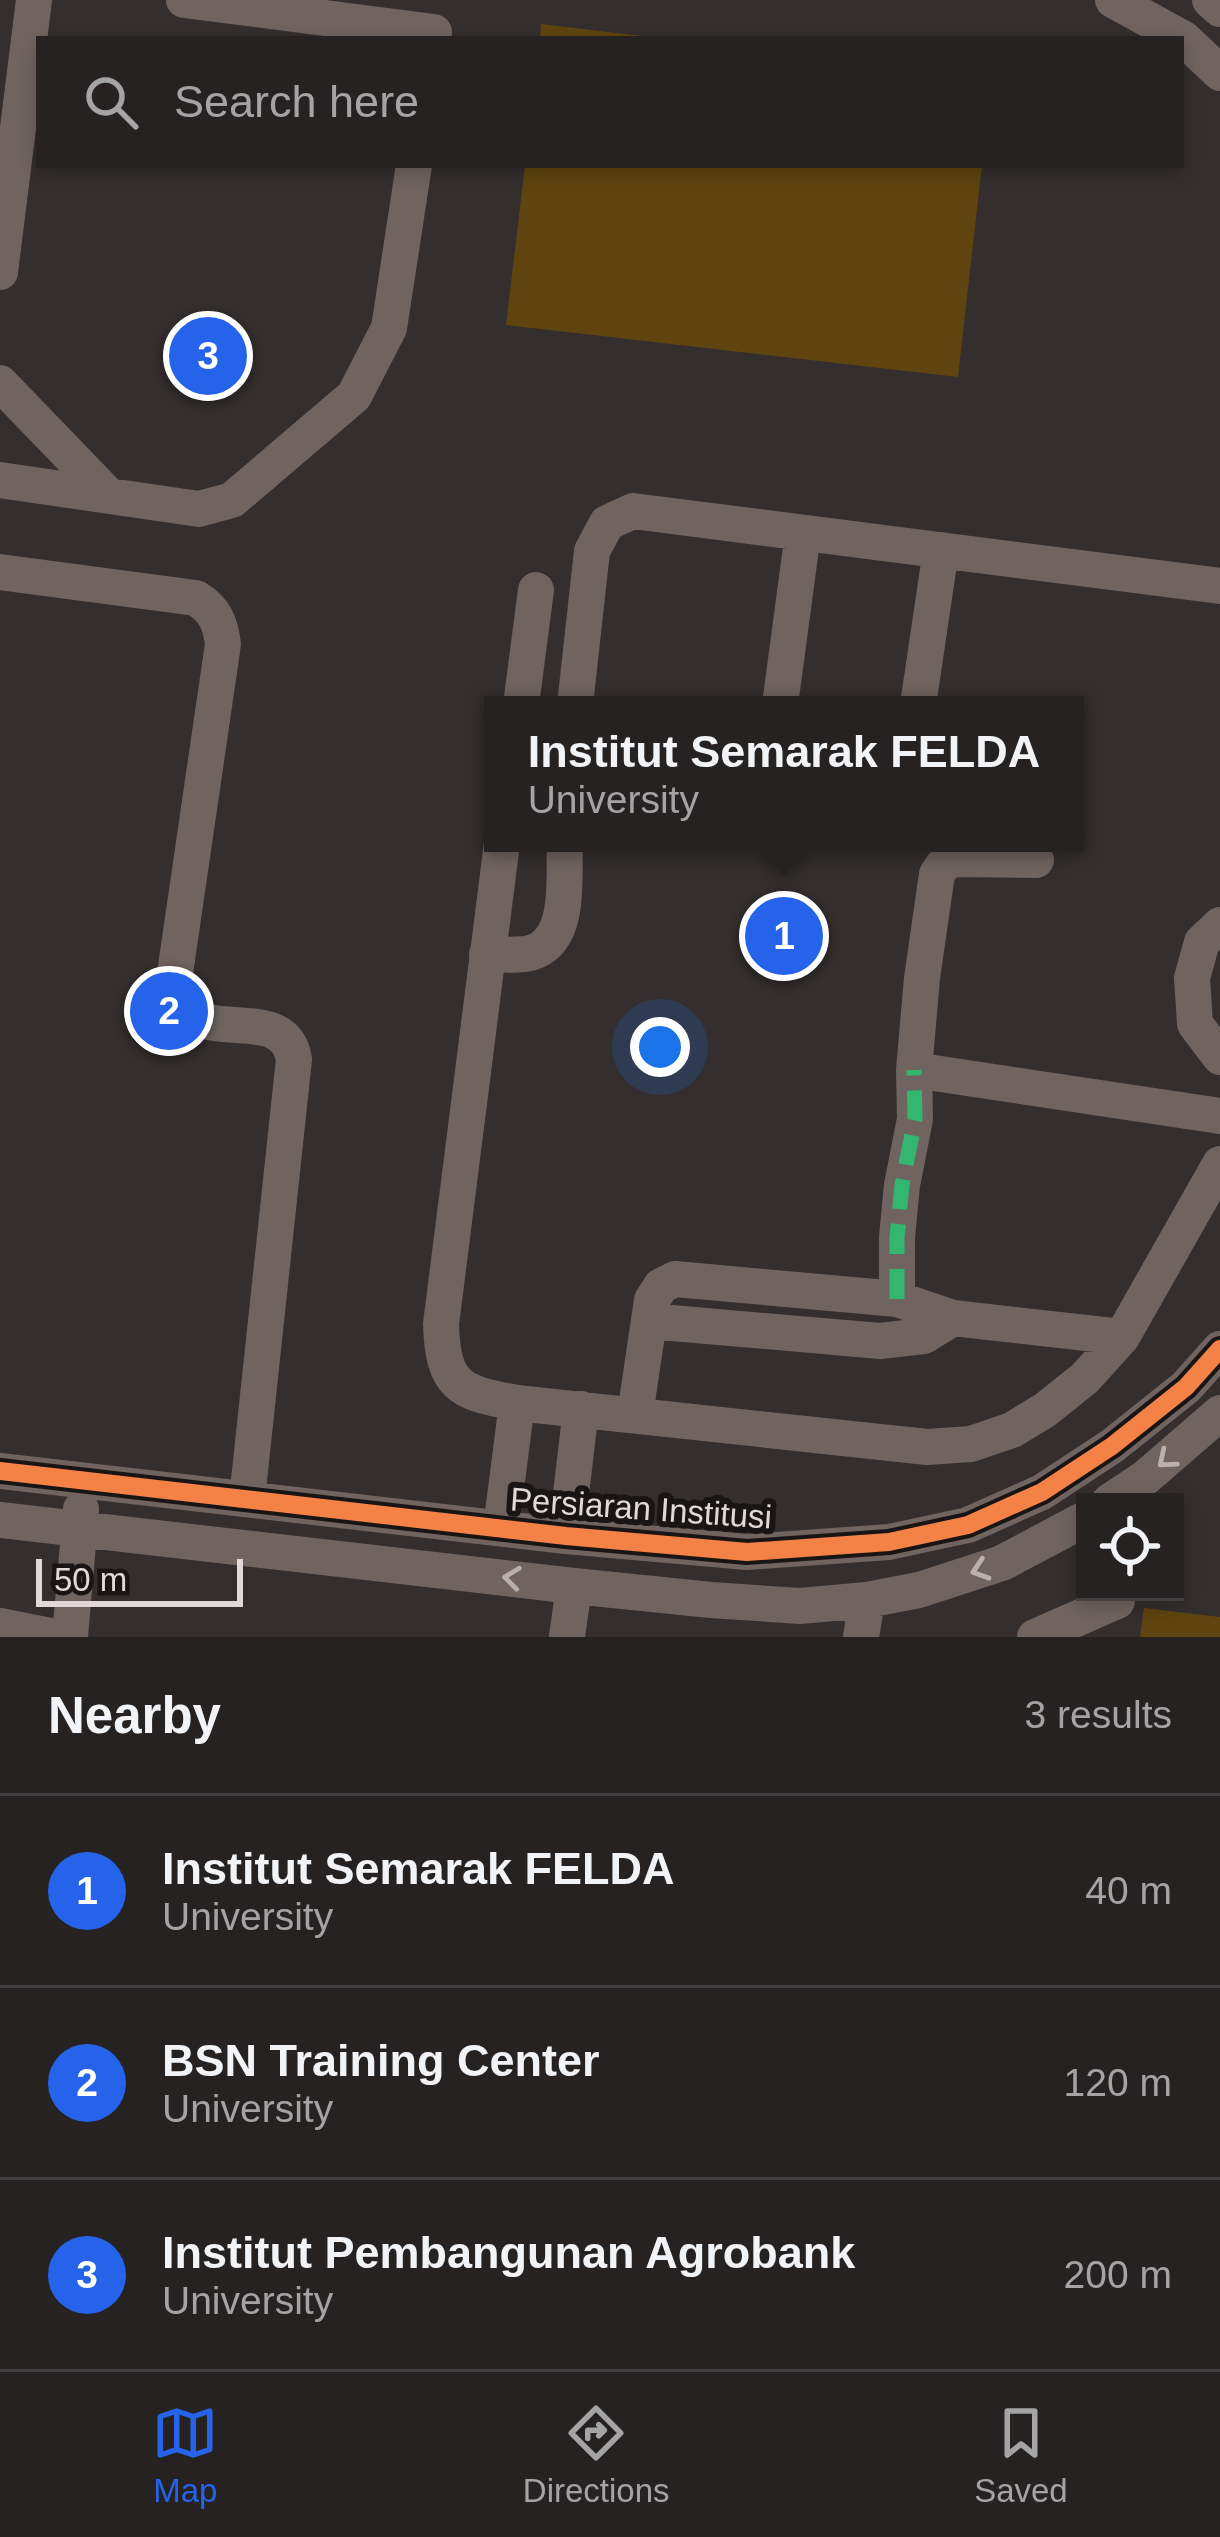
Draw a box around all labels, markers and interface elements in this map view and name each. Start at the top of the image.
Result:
search box [36,36,1184,168]
icon: search [78,69,144,135]
text: Search here [174,76,419,127]
pin: 3 [169,311,247,401]
popup [484,696,1084,852]
text: Institut Semarak FELDA [528,726,1040,777]
text: University [528,778,699,821]
pin: 1 [745,891,823,981]
pin: 2 [130,966,208,1056]
your location [630,1017,690,1077]
one-way arrow [1158,1445,1180,1467]
street label: Persiaran Institusi [509,1480,773,1536]
map controls [1076,1493,1184,1601]
button: locate [1076,1493,1184,1601]
scale bar [36,1553,243,1606]
one-way arrow [970,1556,991,1581]
text: 50 m [54,1561,127,1598]
one-way arrow [502,1565,522,1591]
text: Nearby [48,1687,221,1744]
text: 3 results [1025,1693,1172,1736]
text: Institut Semarak FELDA [162,1843,675,1894]
text: 1 [76,1869,98,1912]
text: 40 m [1085,1869,1172,1912]
text: University [162,1895,333,1938]
text: BSN Training Center [162,2035,600,2086]
text: 2 [76,2061,98,2104]
text: 120 m [1064,2061,1172,2104]
text: University [162,2087,333,2130]
text: Institut Pembangunan Agrobank [162,2227,855,2278]
text: 3 [76,2253,98,2296]
text: 200 m [1064,2253,1172,2296]
text: University [162,2279,333,2322]
tab: Map [152,2400,218,2510]
tab: Directions [523,2400,670,2510]
tab: Saved [974,2400,1068,2510]

